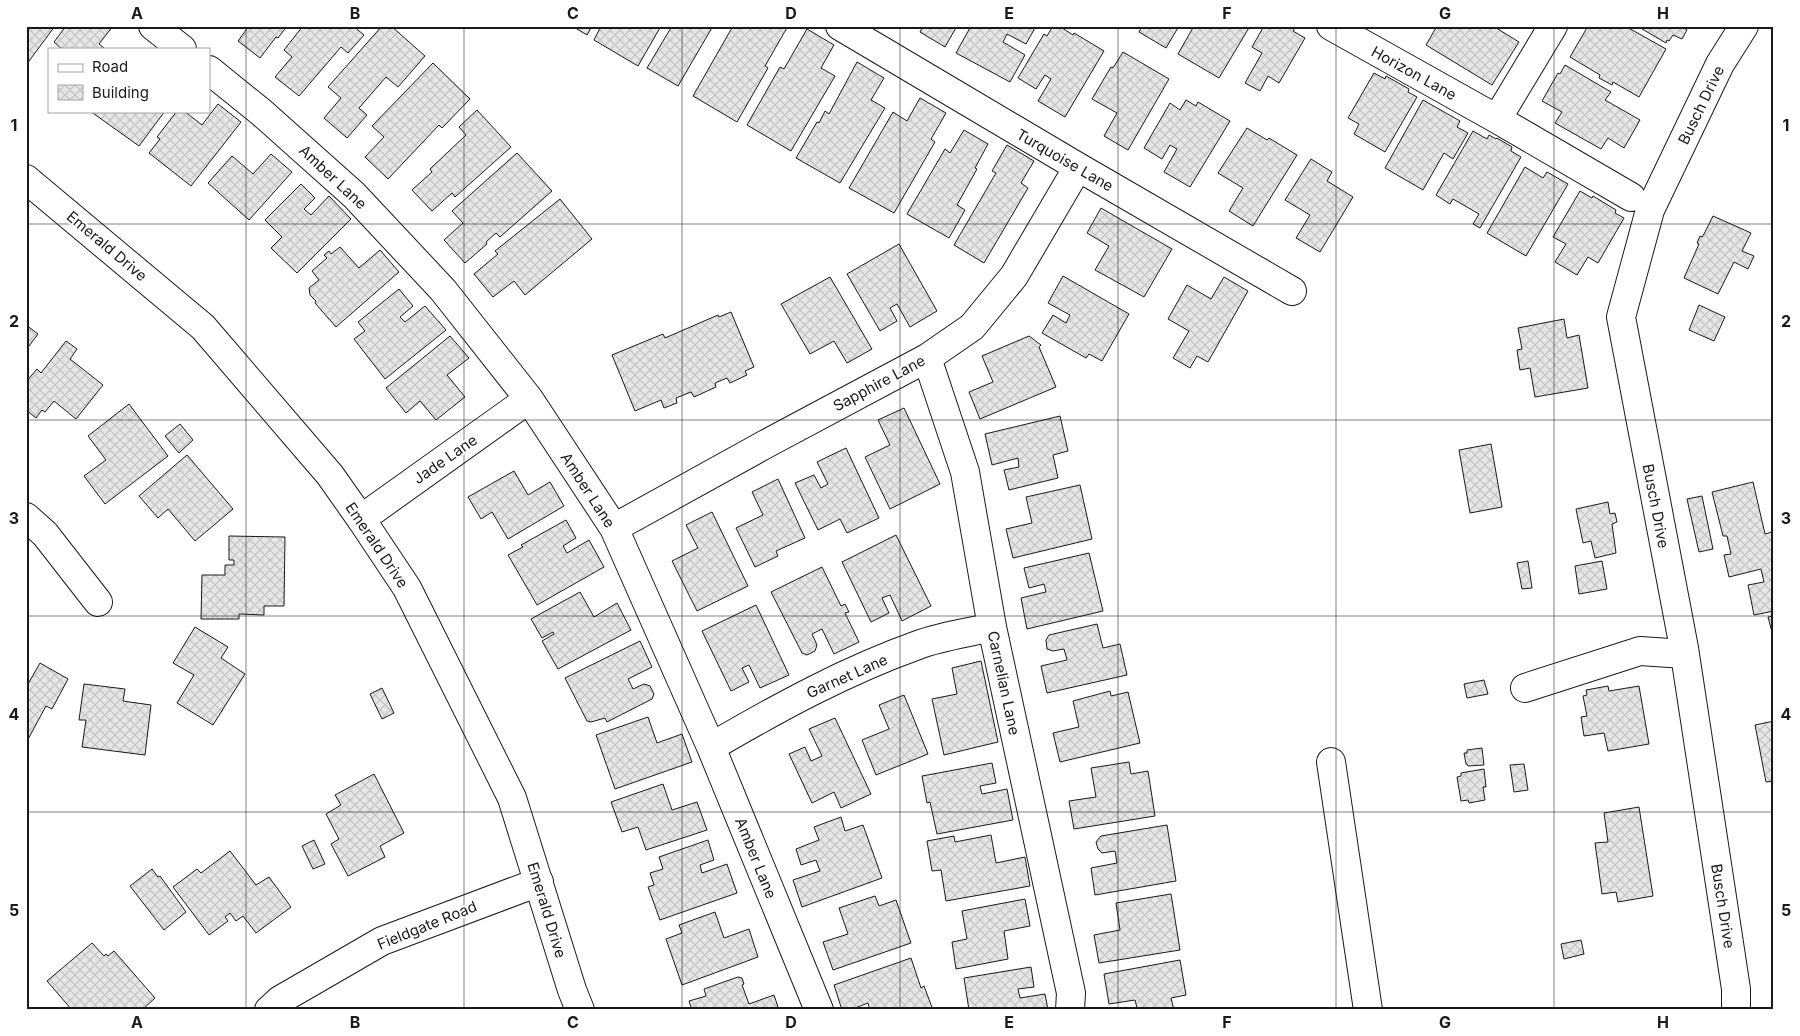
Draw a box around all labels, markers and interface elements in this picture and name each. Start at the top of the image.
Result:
text: A [131,3,143,23]
text: B [350,3,360,23]
text: C [567,3,579,23]
text: D [785,3,797,23]
text: E [1004,3,1014,23]
text: F [1222,3,1232,23]
text: G [1439,3,1451,23]
text: H [1657,3,1669,23]
street label: Horizon Lane [1368,42,1460,104]
legend [48,48,210,112]
text: Road [92,57,128,76]
street label: Busch Drive [1674,62,1728,148]
text: Building [92,83,149,102]
text: 1 [11,115,17,135]
text: 1 [1783,115,1789,135]
street label: Turquoise Lane [1013,125,1117,195]
street label: Amber Lane [295,141,371,213]
street label: Emerald Drive [63,207,151,285]
text: 2 [9,311,19,331]
text: 2 [1781,311,1791,331]
street label: Sapphire Lane [830,351,928,415]
street label: Jade Lane [409,430,481,488]
street label: Amber Lane [557,449,619,531]
street label: Busch Drive [1639,462,1673,550]
street label: Emerald Drive [341,499,413,591]
text: 3 [9,508,19,528]
text: 3 [1781,508,1791,528]
street label: Carnelian Lane [984,629,1024,737]
street label: Garnet Lane [804,650,890,702]
text: 4 [9,704,20,724]
text: 4 [1781,704,1792,724]
street label: Amber Lane [731,815,781,901]
street label: Emerald Drive [523,860,571,960]
street label: Busch Drive [1707,862,1739,950]
street label: Fieldgate Road [374,896,480,954]
text: 5 [9,900,19,920]
text: 5 [1781,900,1791,920]
text: A [131,1012,143,1032]
text: B [350,1012,360,1032]
text: C [567,1012,579,1032]
text: D [785,1012,797,1032]
text: E [1004,1012,1014,1032]
text: F [1222,1012,1232,1032]
text: G [1439,1012,1451,1032]
text: H [1657,1012,1669,1032]

